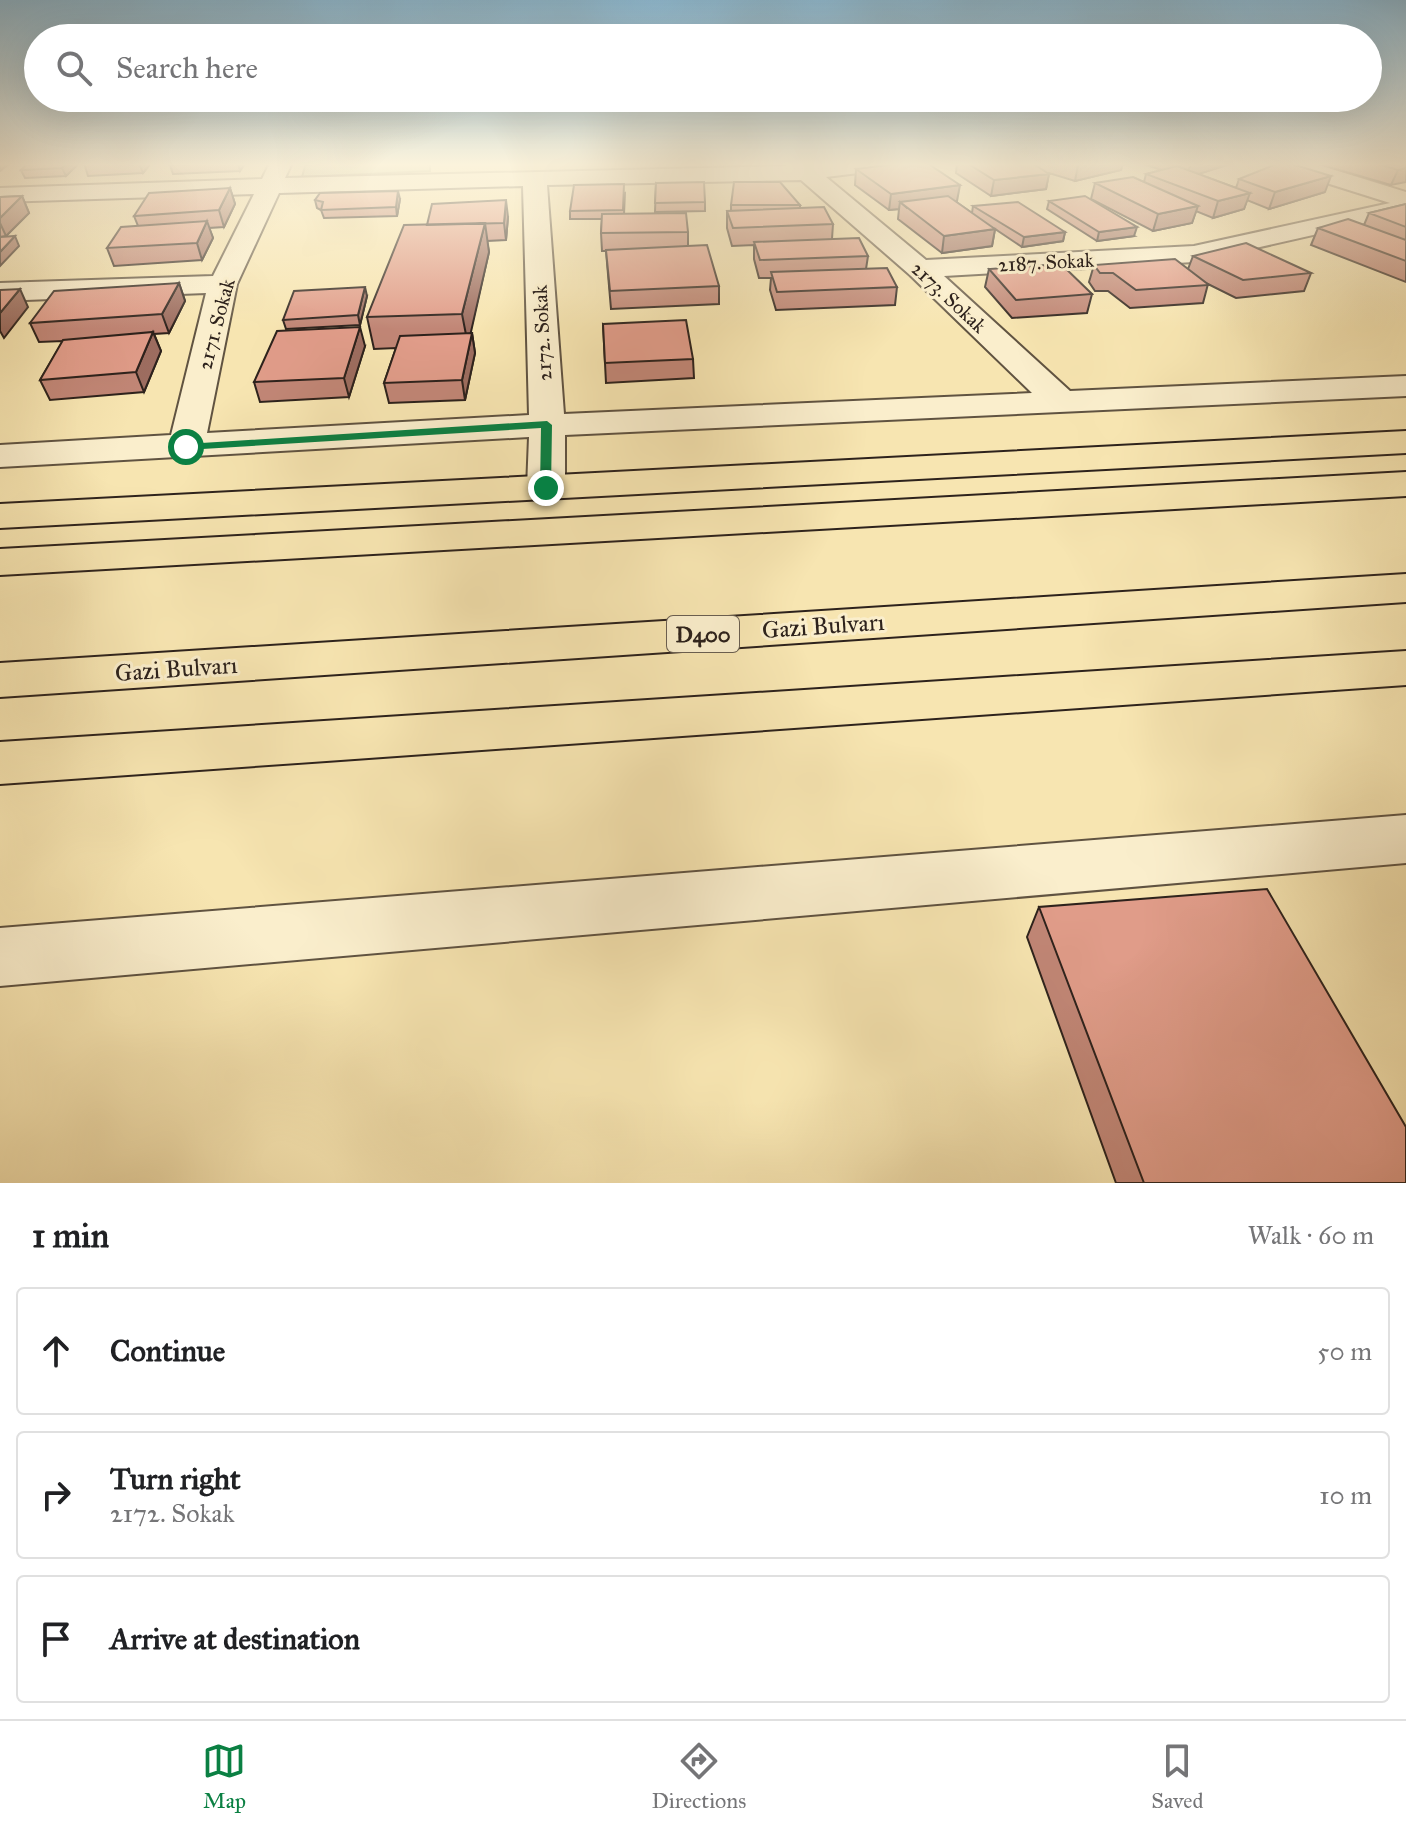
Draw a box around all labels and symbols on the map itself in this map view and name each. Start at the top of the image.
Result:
street label: 2187. Sokak [997,247,1095,276]
street label: 2173. Sokak [907,256,992,338]
street label: 2171. Sokak [192,275,240,372]
street label: 2172. Sokak [527,284,556,381]
route start [168,429,204,465]
route end [528,470,564,506]
street label: Gazi Bulvarı [761,607,886,645]
road number: D400 [667,616,739,652]
street label: Gazi Bulvarı [114,650,239,688]

